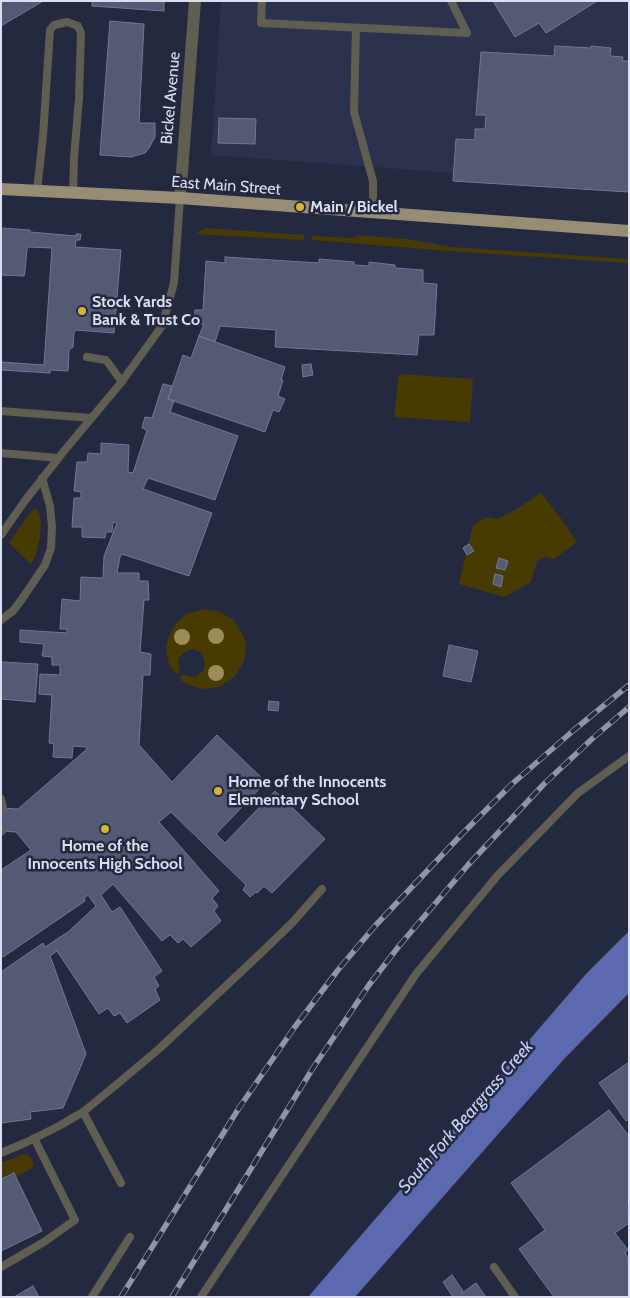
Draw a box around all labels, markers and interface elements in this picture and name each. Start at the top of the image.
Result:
street label: Bickel Avenue [157,51,185,145]
street label: East Main Street [171,173,281,199]
place label: Main / Bickel [310,197,398,217]
marker: Main / Bickel [294,201,306,213]
place label: Stock Yards Bank & Trust Co [92,292,200,330]
marker: Stock Yards Bank & Trust Co [76,305,88,317]
place label: Home of the Innocents Elementary School [228,772,386,810]
marker: Home of the Innocents Elementary School [212,785,224,797]
marker: Home of the Innocents High School [99,823,111,835]
place label: Home of the Innocents High School [28,836,182,874]
water label: South Fork Beargrass Creek [394,1036,538,1198]

